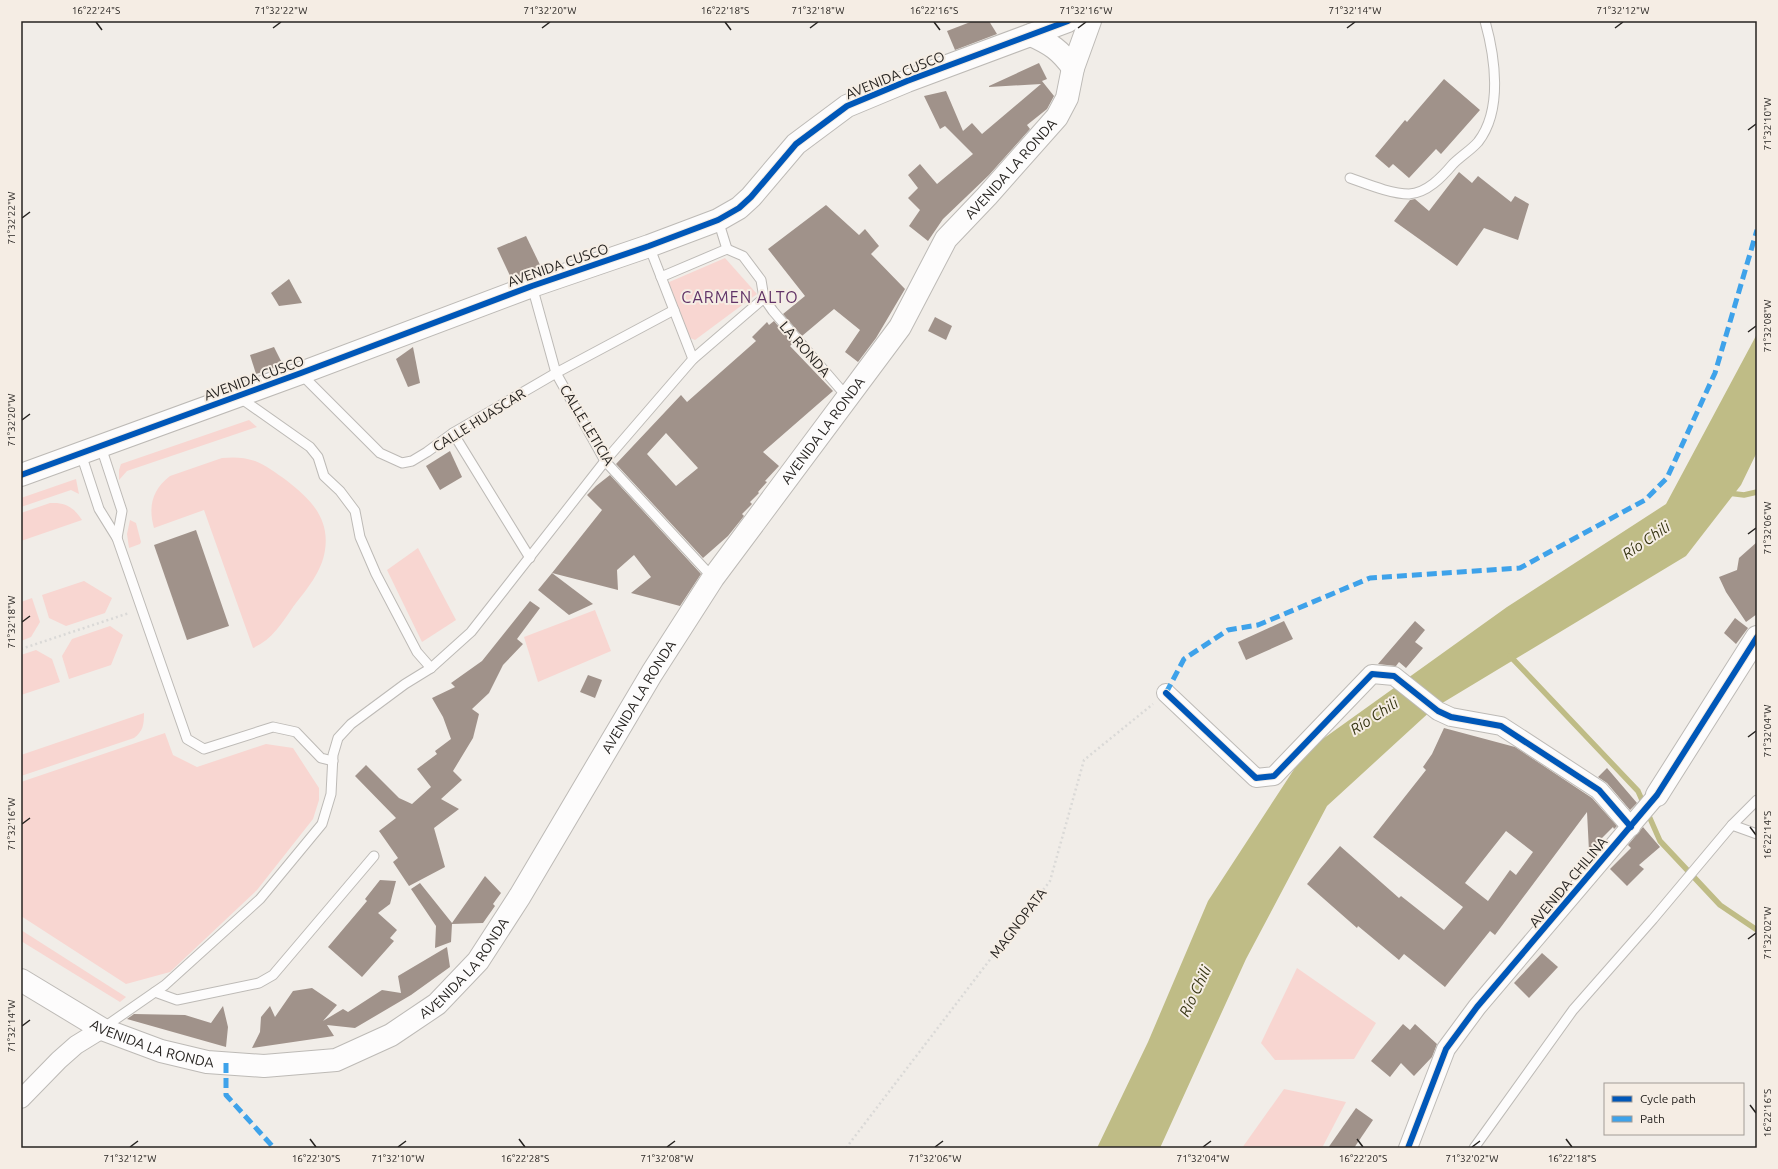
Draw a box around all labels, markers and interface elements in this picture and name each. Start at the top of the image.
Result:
text: 16°22'24"S [72,5,120,16]
text: 71°32'22"W [255,5,307,16]
text: 71°32'20"W [524,5,576,16]
text: 16°22'18"S [701,5,749,16]
text: 71°32'18"W [792,5,844,16]
text: 16°22'16"S [910,5,958,16]
text: 71°32'16"W [1060,5,1112,16]
text: 71°32'14"W [1329,5,1381,16]
text: 71°32'12"W [1597,5,1649,16]
street label: AVENIDA CUSCO [843,48,947,102]
text: 71°32'10"W [1762,98,1773,150]
street label: AVENIDA LA RONDA [962,115,1060,222]
text: 71°32'22"W [6,192,17,244]
street label: AVENIDA CUSCO [506,240,611,290]
district label: CARMEN ALTO [681,288,799,306]
text: 71°32'08"W [1762,300,1773,352]
street label: LA RONDA [777,318,833,380]
street label: AVENIDA CUSCO [202,352,306,404]
street label: AVENIDA LA RONDA [778,374,868,487]
street label: CALLE LETICIA [557,382,617,468]
street label: CALLE HUASCAR [430,385,528,455]
text: 71°32'20"W [6,394,17,446]
text: 71°32'06"W [1762,502,1773,554]
water label: Río Chili [1619,517,1674,562]
text: 71°32'18"W [6,596,17,648]
street label: AVENIDA LA RONDA [598,637,679,756]
water label: Río Chili [1347,694,1402,738]
text: 71°32'04"W [1762,705,1773,757]
text: 71°32'16"W [6,798,17,850]
text: 16°22'14"S [1762,811,1773,859]
street label: AVENIDA CHILINA [1526,834,1610,930]
street label: MAGNOPATA [986,885,1050,961]
text: 71°32'02"W [1762,907,1773,959]
street label: AVENIDA LA RONDA [416,915,512,1022]
water label: Río Chili [1176,962,1215,1019]
text: 71°32'14"W [6,1000,17,1052]
street label: AVENIDA LA RONDA [87,1016,214,1070]
legend [1604,1083,1744,1135]
text: 16°22'16"S [1762,1089,1773,1137]
text: Cycle path [1640,1092,1696,1105]
text: Path [1640,1112,1665,1125]
text: 71°32'12"W [104,1153,156,1164]
text: 16°22'30"S [292,1153,340,1164]
text: 71°32'10"W [372,1153,424,1164]
text: 16°22'28"S [501,1153,549,1164]
text: 71°32'08"W [641,1153,693,1164]
text: 71°32'06"W [909,1153,961,1164]
text: 71°32'04"W [1177,1153,1229,1164]
text: 16°22'20"S [1339,1153,1387,1164]
text: 71°32'02"W [1446,1153,1498,1164]
text: 16°22'18"S [1548,1153,1596,1164]

